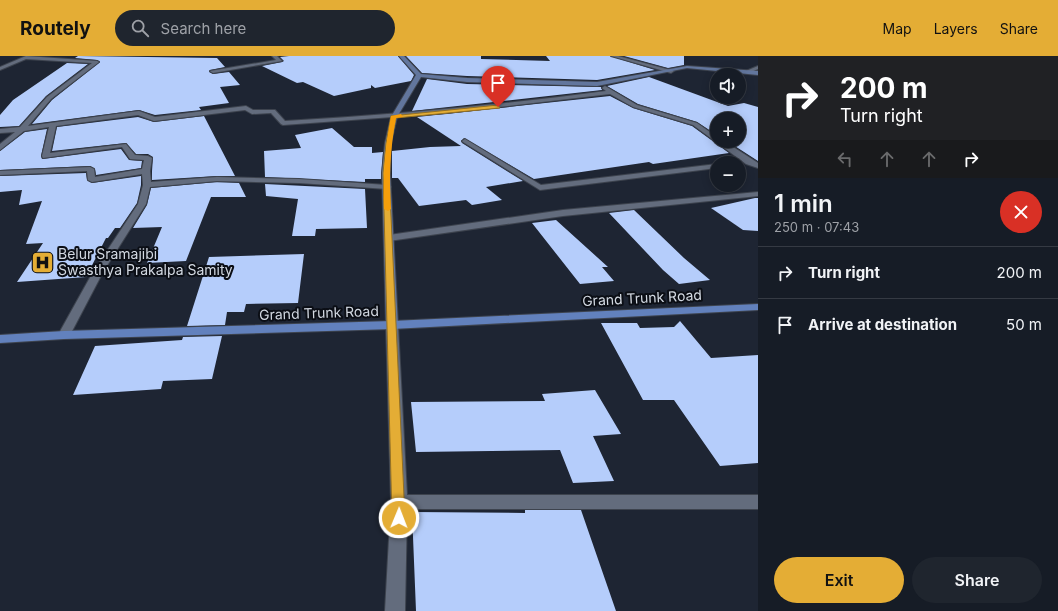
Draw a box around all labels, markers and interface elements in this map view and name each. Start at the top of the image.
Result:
search box [115,10,395,46]
text: Routely [20,17,91,40]
icon: search [129,17,151,39]
text: Search here [161,19,246,38]
text: Map [883,20,912,37]
text: Layers [934,20,978,37]
text: Share [1000,20,1038,37]
pin [481,66,515,107]
map controls [710,68,746,192]
button: sound [710,68,746,104]
text: 200 m [840,71,928,105]
icon: arrive [487,72,509,94]
icon: right [774,72,826,124]
text: Turn right [840,105,923,126]
button: + [710,112,746,148]
icon: left [834,148,856,170]
icon: ahead [876,148,898,170]
icon: ahead [918,148,940,170]
icon: right [960,148,982,170]
button: − [710,156,746,192]
text: 1 min [774,189,833,218]
button: close [1000,191,1042,233]
text: 250 m · 07:43 [774,219,859,235]
place label: Belur Sramajibi Swasthya Prakalpa Samity [58,245,233,278]
hospital icon: Belur Sramajibi Swasthya Prakalpa Samity [30,249,56,275]
icon: right [774,262,796,284]
text: Turn right [808,263,880,282]
text: 200 m [997,263,1042,282]
street label: Grand Trunk Road [582,286,702,309]
street label: Grand Trunk Road [259,302,379,323]
icon: arrive [774,314,796,336]
text: Arrive at destination [808,315,957,334]
text: 50 m [1006,315,1042,334]
position arrow [378,497,420,539]
button: Exit [774,557,904,603]
button: Share [912,557,1042,603]

